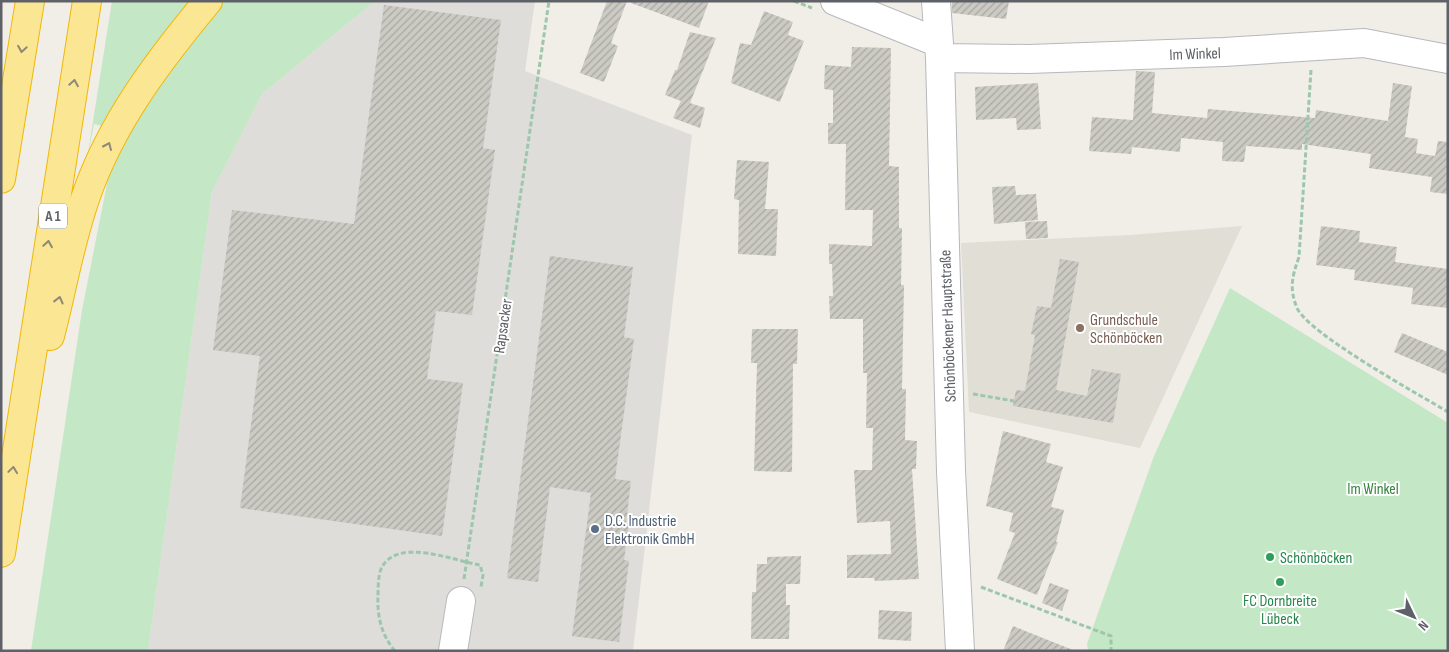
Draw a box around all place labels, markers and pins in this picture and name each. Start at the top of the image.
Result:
place label: Grundschule Schönböcken [1090,311,1162,348]
marker: Grundschule Schönböcken [1074,322,1086,334]
place label: D.C. Industrie Elektronik GmbH [605,512,695,549]
marker: D.C. Industrie Elektronik GmbH [589,523,601,535]
place label: Schönböcken [1280,549,1352,568]
marker: Schönböcken [1264,551,1276,563]
marker: FC Dornbreite Lübeck [1274,576,1286,588]
place label: FC Dornbreite Lübeck [1243,592,1317,629]

